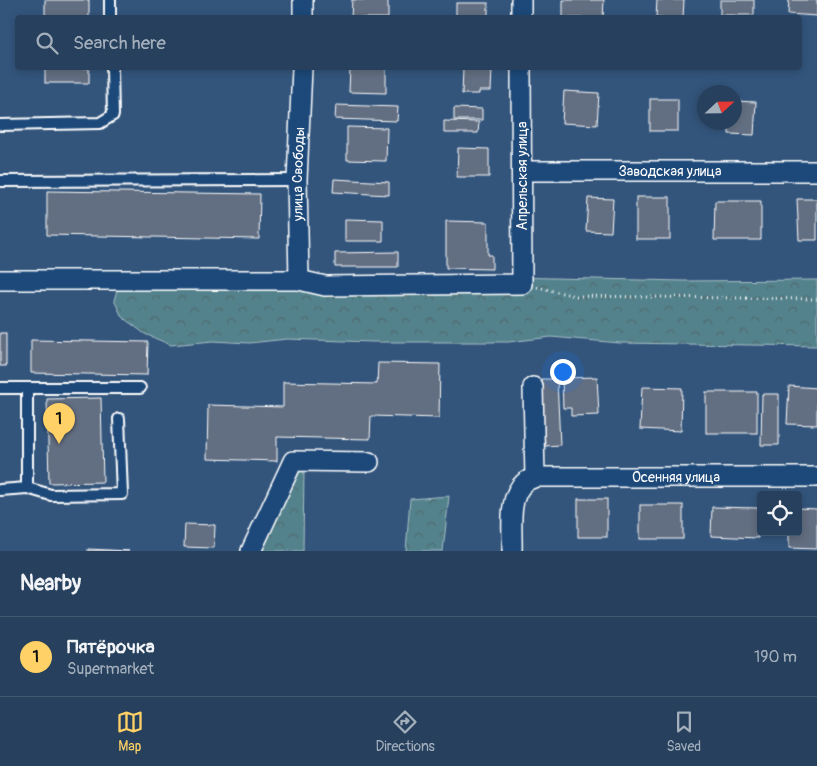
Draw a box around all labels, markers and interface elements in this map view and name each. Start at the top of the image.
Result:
search box [15,15,802,70]
icon: search [33,29,61,57]
text: Search here [73,31,166,55]
north arrow [697,85,742,130]
street label: Апрельская улица [514,122,531,230]
street label: улица Свободы [289,127,308,222]
street label: Заводская улица [618,163,722,180]
your location [550,359,576,385]
pin: 1 [43,403,75,444]
street label: Осенняя улица [632,469,720,486]
map controls [757,491,802,536]
button: locate [757,491,802,536]
text: Nearby [20,570,81,597]
text: Пятёрочка [67,635,155,659]
text: 1 [33,647,39,667]
text: 190 m [754,647,797,667]
text: Supermarket [67,659,154,679]
tab: Map [116,708,144,755]
tab: Directions [375,708,435,755]
tab: Saved [666,708,701,755]

